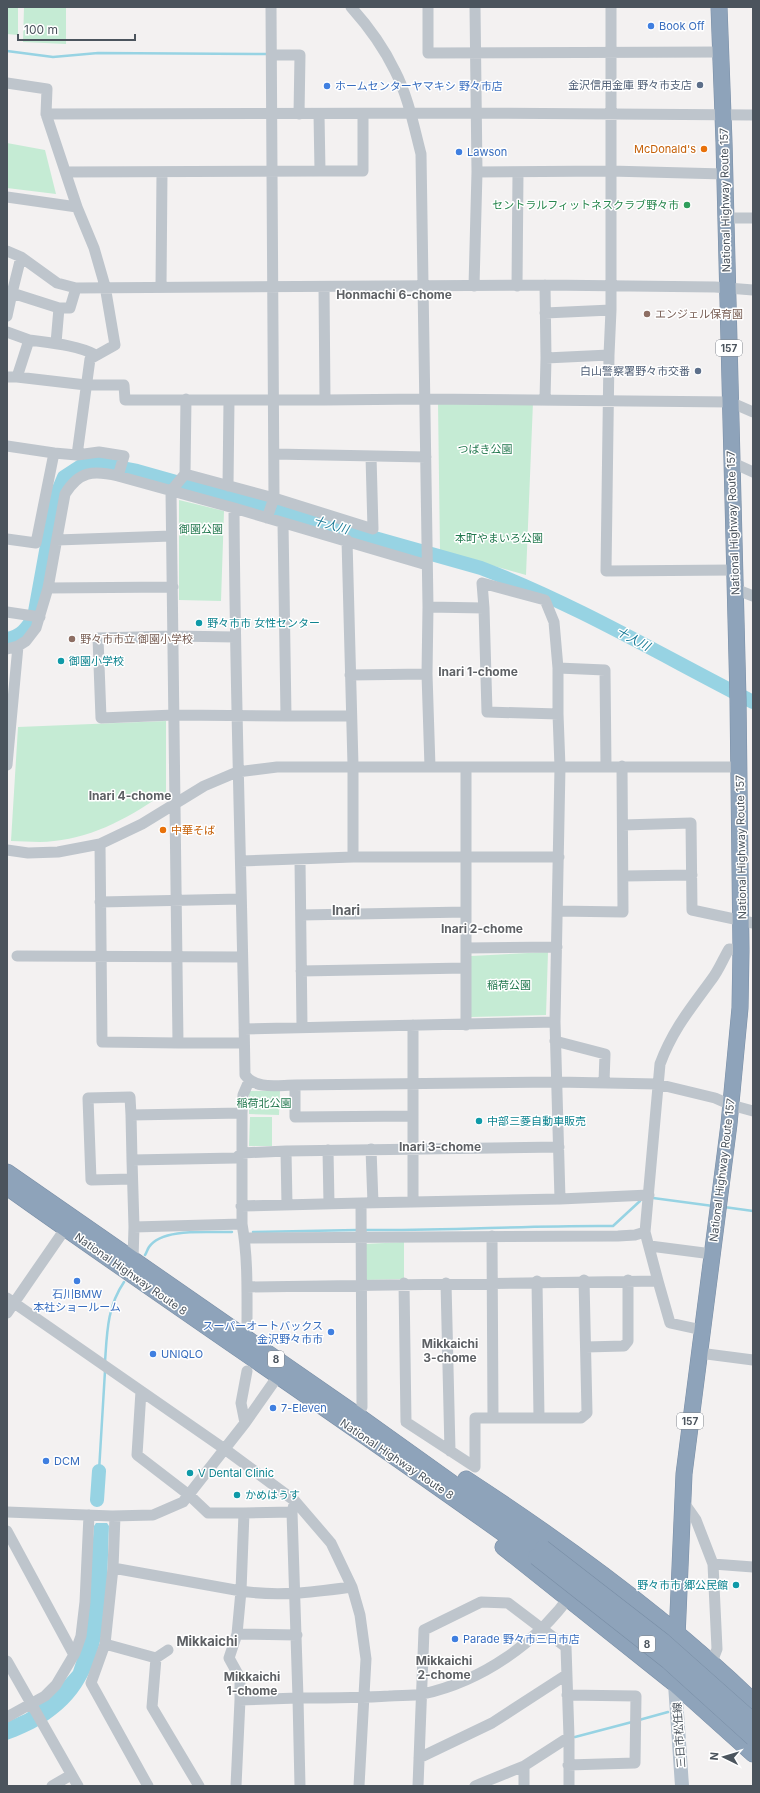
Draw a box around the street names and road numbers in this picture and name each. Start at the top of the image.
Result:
street label: National Highway Route 157 [717,128,733,272]
road number: 157 [716,340,742,356]
street label: National Highway Route 157 [723,451,743,595]
street label: National Highway Route 157 [733,775,749,919]
street label: National Highway Route 157 [706,1097,738,1243]
street label: National Highway Route 8 [72,1230,190,1318]
road number: 8 [268,1351,284,1367]
road number: 157 [677,1413,703,1429]
street label: National Highway Route 8 [338,1416,457,1502]
road number: 8 [639,1636,655,1652]
street label: 三日市松任線 [670,1702,688,1768]

